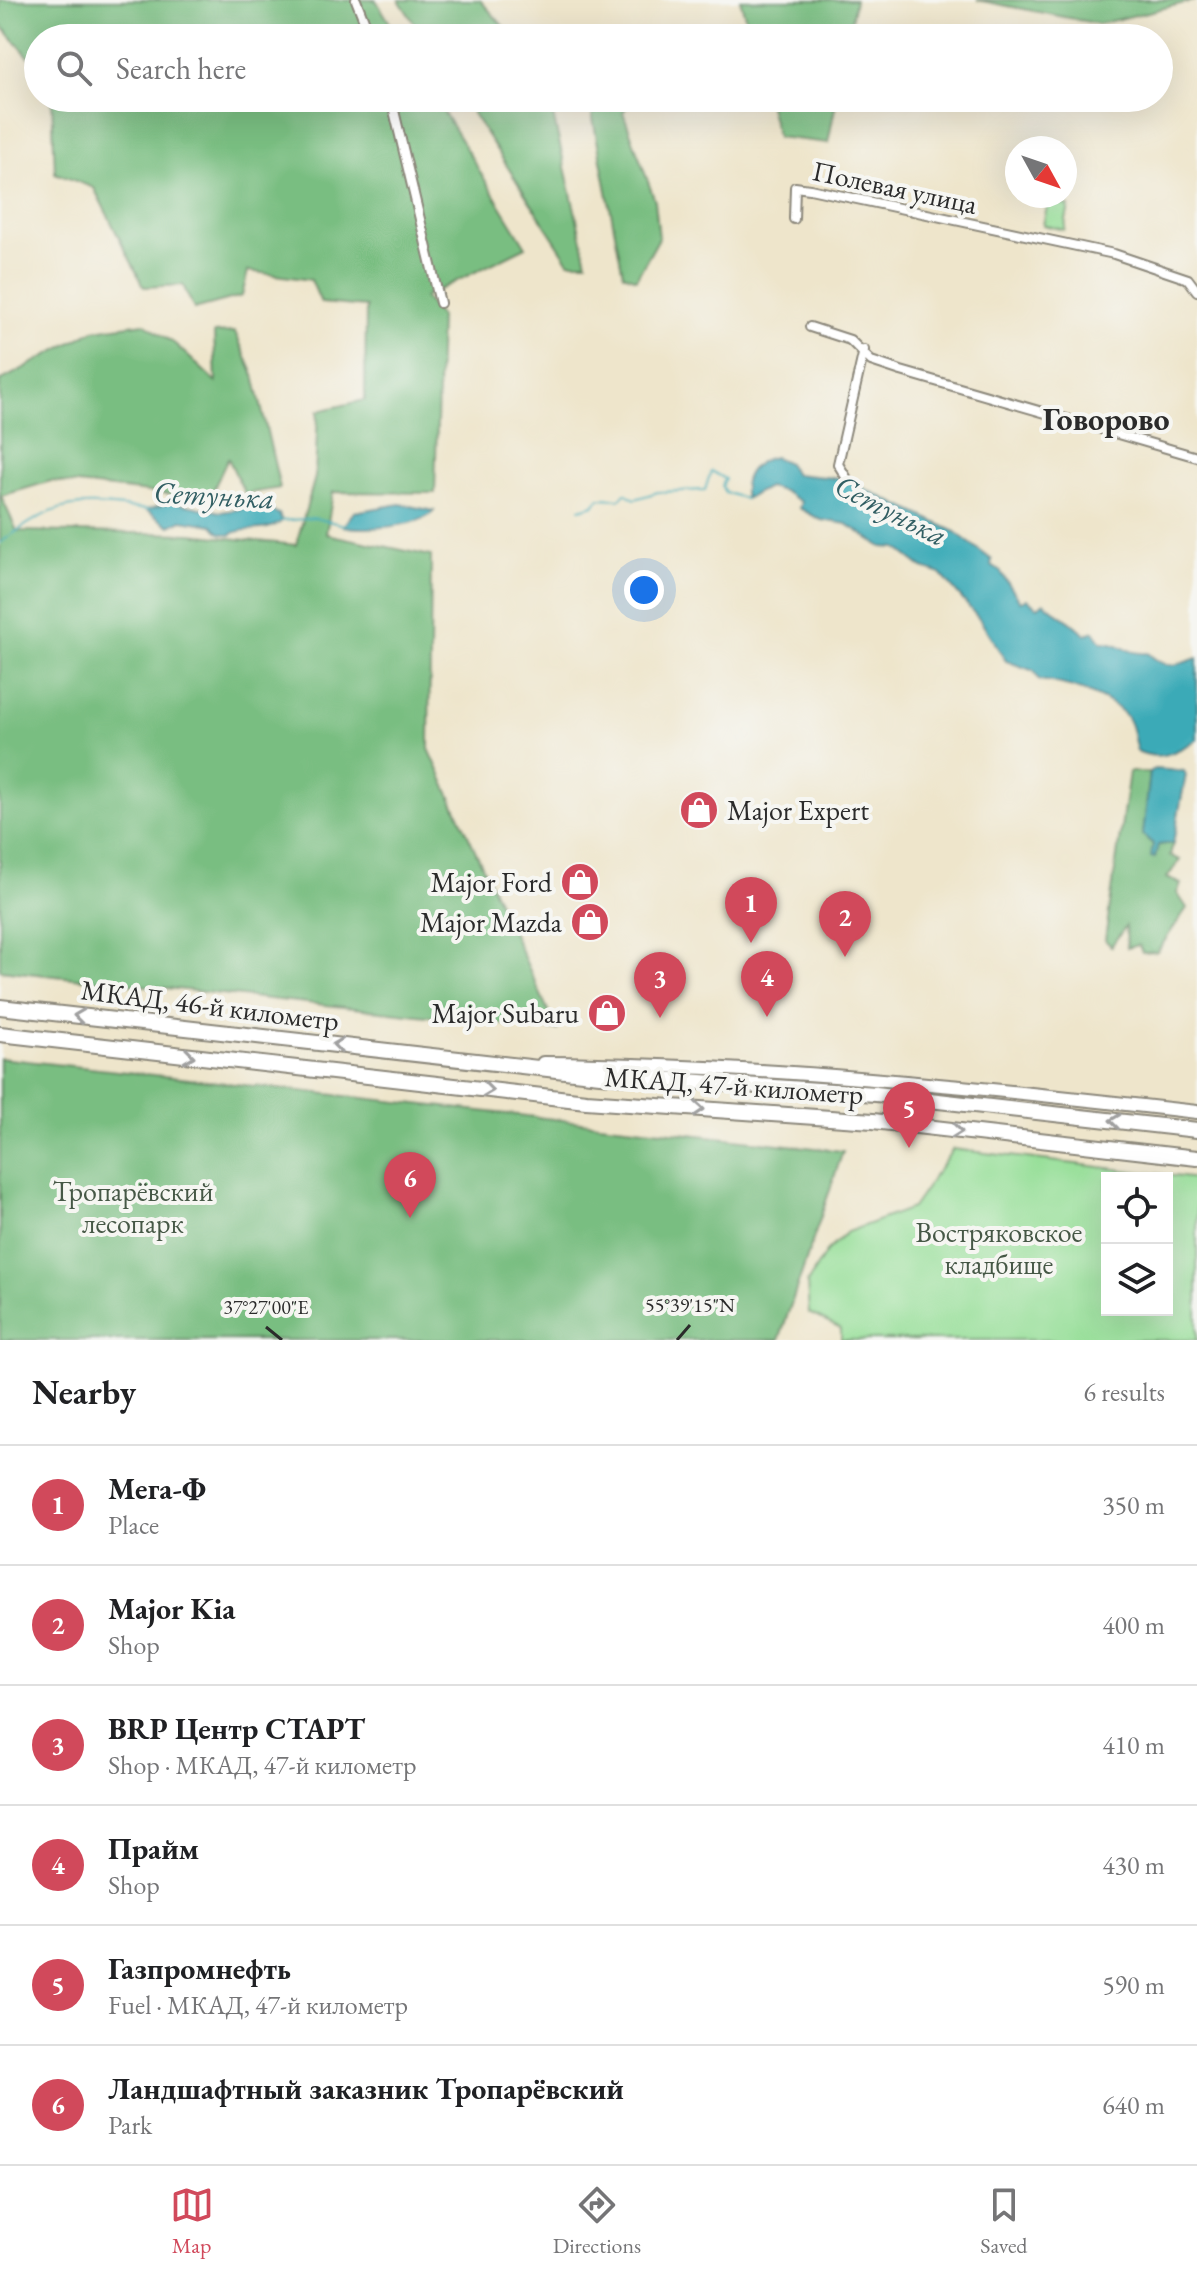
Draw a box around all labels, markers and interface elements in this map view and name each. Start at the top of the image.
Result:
search box [24,24,1173,112]
icon: search [52,46,96,90]
text: Search here [116,49,246,88]
north arrow [1005,136,1077,208]
street label: Полевая улица [809,152,981,222]
district label: Говорово [1043,398,1169,440]
water label: Сетунька [828,465,954,555]
water label: Сетунька [153,472,275,518]
your location [624,570,664,610]
shop icon: Major Expert [678,789,720,831]
place label: Major Expert [727,792,869,828]
shop icon: Major Ford [559,861,601,903]
place label: Major Ford [430,864,553,900]
pin: 1 [725,877,777,943]
pin: 2 [819,891,871,957]
shop icon: Major Mazda [569,901,611,943]
place label: Major Mazda [420,904,563,940]
pin: 4 [741,951,793,1017]
pin: 3 [634,952,686,1018]
street label: МКАД, 46-й километр [79,971,341,1039]
shop icon: Major Subaru [586,992,628,1034]
place label: Major Subaru [431,995,579,1031]
one-way arrow [72,1007,85,1024]
one-way arrow [331,1037,344,1054]
one-way arrow [183,1047,196,1064]
street label: МКАД, 47-й километр [603,1058,865,1112]
one-way arrow [482,1081,495,1098]
pin: 5 [883,1082,935,1148]
one-way arrow [692,1100,705,1117]
one-way arrow [1109,1112,1122,1129]
one-way arrow [951,1123,964,1140]
pin: 6 [384,1152,436,1218]
map controls [1101,1172,1173,1316]
button: locate [1101,1172,1173,1244]
park label: Тропарёвский лесопарк [53,1173,214,1241]
park label: Востряковское кладбище [916,1214,1083,1282]
button: layers [1101,1244,1173,1316]
text: 55°39'15"N [645,1292,735,1318]
text: 37°27'00"E [223,1294,309,1320]
text: Nearby [32,1370,136,1414]
text: 6 results [1084,1375,1165,1409]
text: Мега-Ф [108,1469,206,1508]
text: 1 [51,1488,65,1522]
text: 350 m [1102,1488,1165,1522]
text: Place [108,1508,159,1542]
text: Major Kia [108,1589,235,1628]
text: 2 [51,1608,65,1642]
text: 400 m [1102,1608,1165,1642]
text: Shop [108,1628,160,1662]
text: BRP Центр СТАРТ [108,1709,365,1748]
text: 3 [51,1728,65,1762]
text: 410 m [1102,1728,1165,1762]
text: Shop · МКАД, 47-й километр [108,1748,416,1782]
text: Прайм [108,1829,199,1868]
text: 4 [51,1848,65,1882]
text: 430 m [1102,1848,1165,1882]
text: Shop [108,1868,160,1902]
text: Газпромнефть [108,1949,291,1988]
text: 5 [51,1968,65,2002]
text: 590 m [1102,1968,1165,2002]
text: Fuel · МКАД, 47-й километр [108,1988,408,2022]
text: Ландшафтный заказник Тропарёвский [108,2069,624,2108]
text: 6 [51,2088,65,2122]
text: 640 m [1102,2088,1165,2122]
text: Park [108,2108,152,2142]
tab: Map [170,2183,214,2260]
tab: Directions [553,2183,641,2260]
tab: Saved [980,2183,1027,2260]

